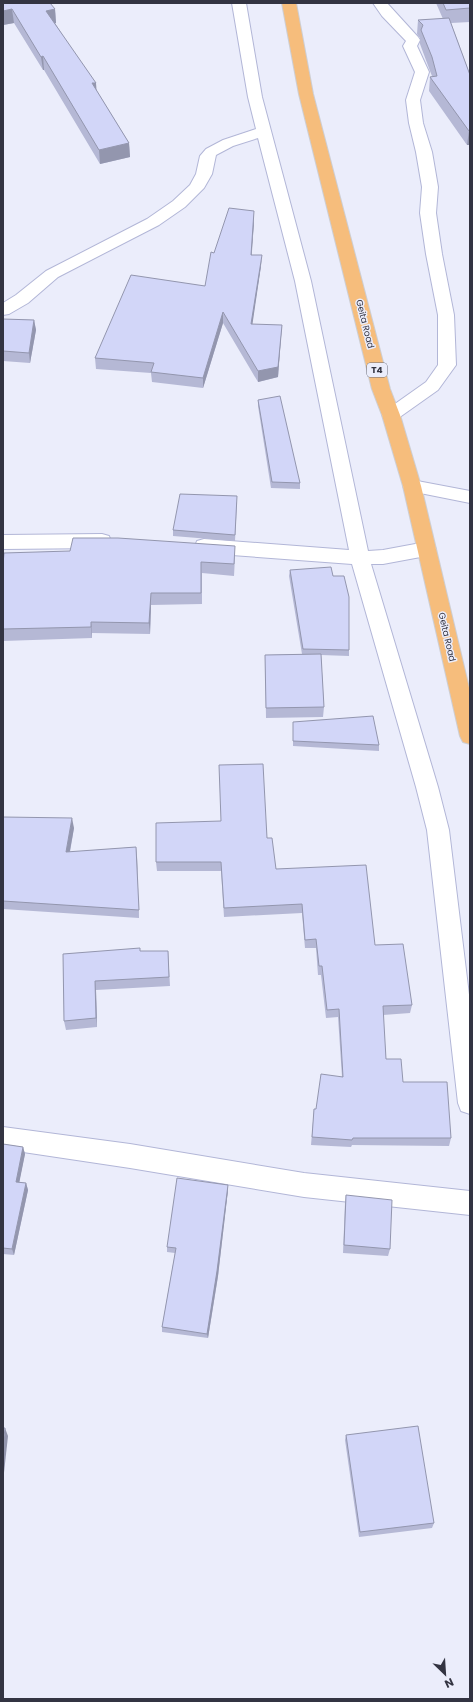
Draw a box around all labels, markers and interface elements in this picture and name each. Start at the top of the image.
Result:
street label: Geita Road [353,298,377,350]
road number: T4 [367,363,387,377]
street label: Geita Road [436,611,458,663]
north arrow [425,1654,465,1694]
text: N [442,1674,456,1692]

